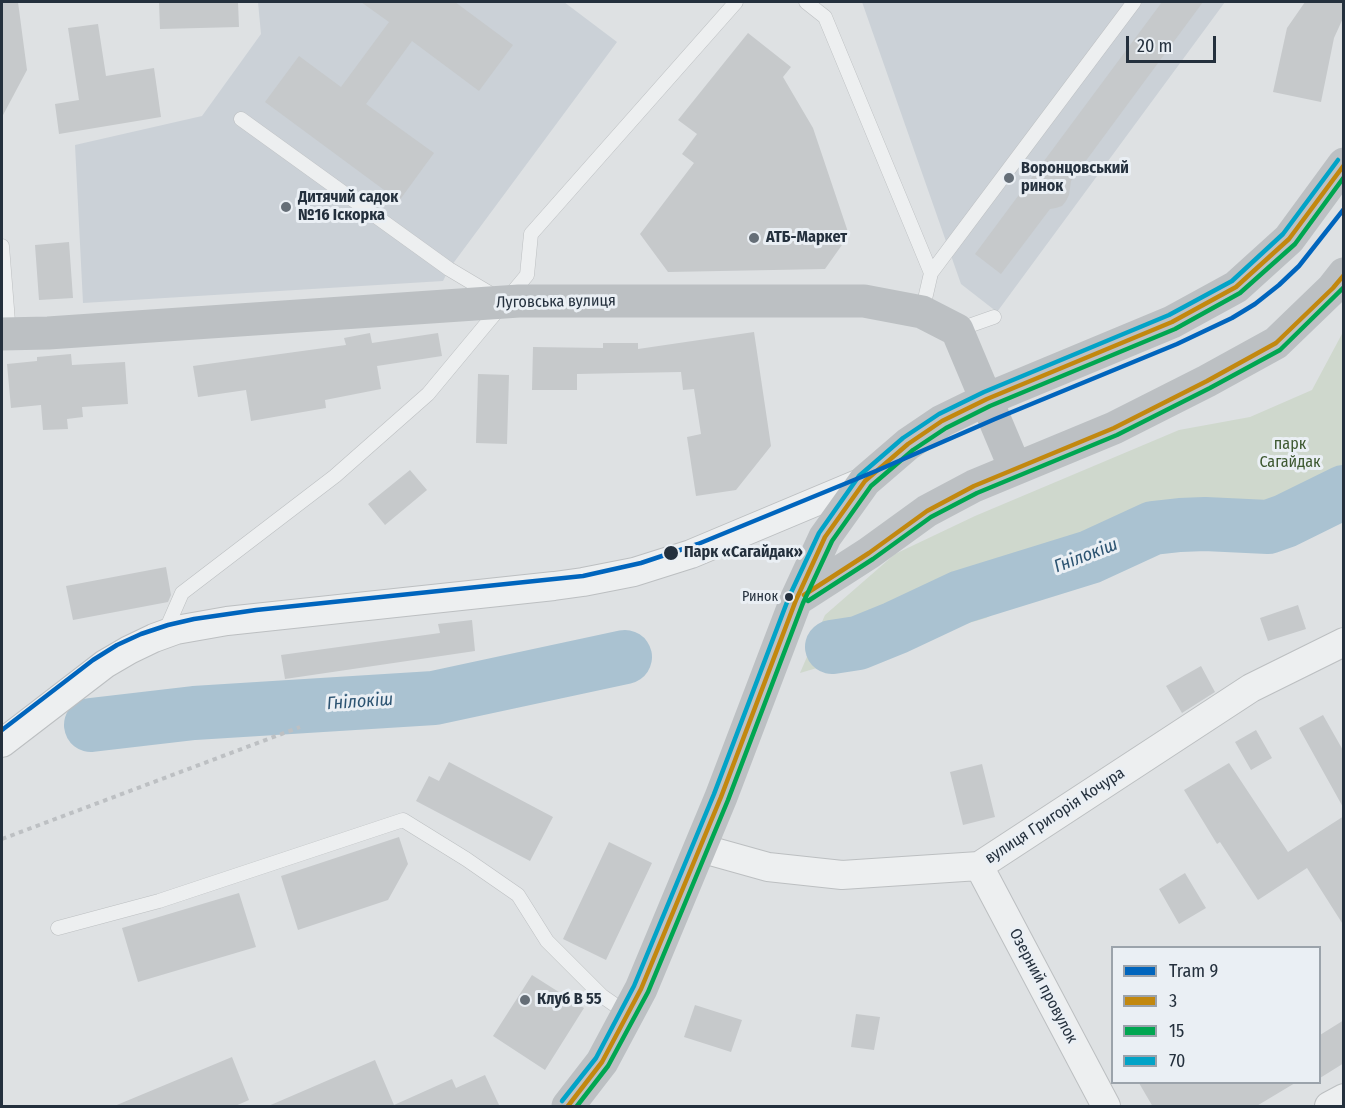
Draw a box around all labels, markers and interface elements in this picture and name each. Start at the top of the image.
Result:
scale bar [1129,24,1219,62]
text: 20 m [1137,35,1172,57]
place label: Воронцовський ринок [1021,159,1129,197]
marker: Воронцовський ринок [1002,171,1016,185]
place label: Дитячий садок №16 Іскорка [298,188,398,226]
marker: Дитячий садок №16 Іскорка [279,200,293,214]
place label: АТБ-Маркет [766,228,847,248]
marker: АТБ-Маркет [747,231,761,245]
street label: Луговська вулиця [496,291,616,313]
park label: парк Сагайдак [1259,435,1321,473]
water label: Гнілокіш [1051,534,1121,578]
place label: Парк «Сагайдак» [684,543,803,563]
marker: Парк «Сагайдак» [662,544,680,562]
place label: Ринок [742,589,778,605]
marker: Ринок [783,591,795,603]
water label: Гнілокіш [326,689,394,715]
street label: вулиця Григорія Кочура [982,764,1128,868]
street label: Озерний провулок [1005,925,1081,1047]
legend [1111,946,1321,1084]
text: Tram 9 [1169,960,1218,982]
place label: Клуб В 55 [537,990,602,1010]
text: 3 [1169,990,1177,1012]
marker: Клуб В 55 [518,993,532,1007]
text: 15 [1169,1020,1184,1042]
text: 70 [1169,1050,1185,1072]

